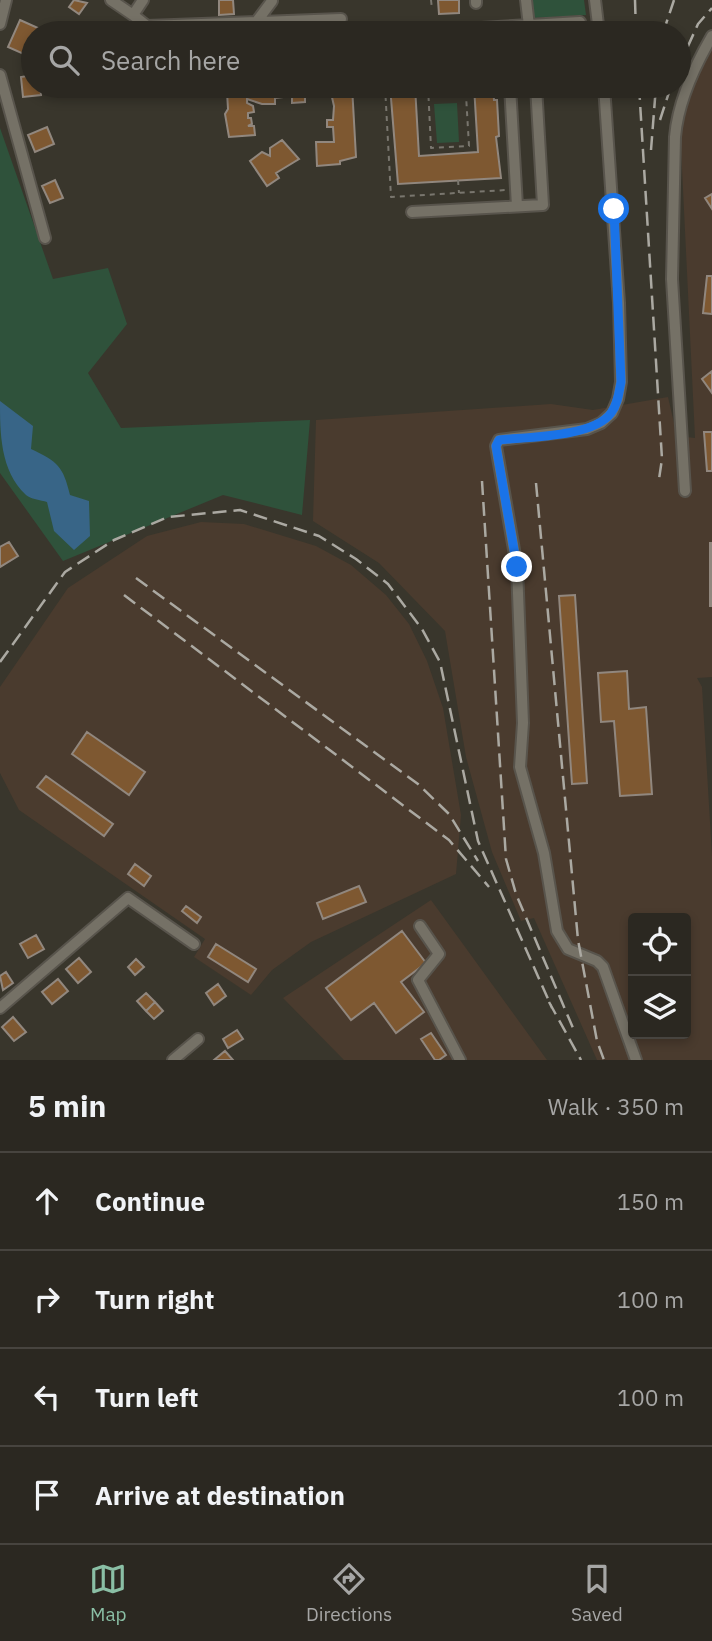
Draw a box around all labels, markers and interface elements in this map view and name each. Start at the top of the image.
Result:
search box [21,21,691,98]
icon: search [45,41,83,79]
text: Search here [101,43,240,77]
route start [598,193,629,224]
route end [501,551,532,582]
map controls [628,913,691,1039]
button: locate [628,913,691,976]
button: layers [628,976,691,1039]
text: 5 min [28,1086,106,1125]
text: Walk · 350 m [548,1091,684,1121]
icon: ahead [28,1182,66,1220]
text: Continue [95,1184,205,1218]
text: 150 m [617,1186,684,1216]
icon: right [28,1280,66,1318]
text: Turn right [95,1282,214,1316]
text: 100 m [617,1284,684,1314]
icon: left [28,1378,66,1416]
text: Turn left [95,1380,198,1414]
text: 100 m [617,1382,684,1412]
icon: arrive [28,1476,66,1514]
text: Arrive at destination [95,1478,345,1512]
tab: Map [89,1560,127,1626]
tab: Directions [306,1560,392,1626]
tab: Saved [571,1560,623,1626]

